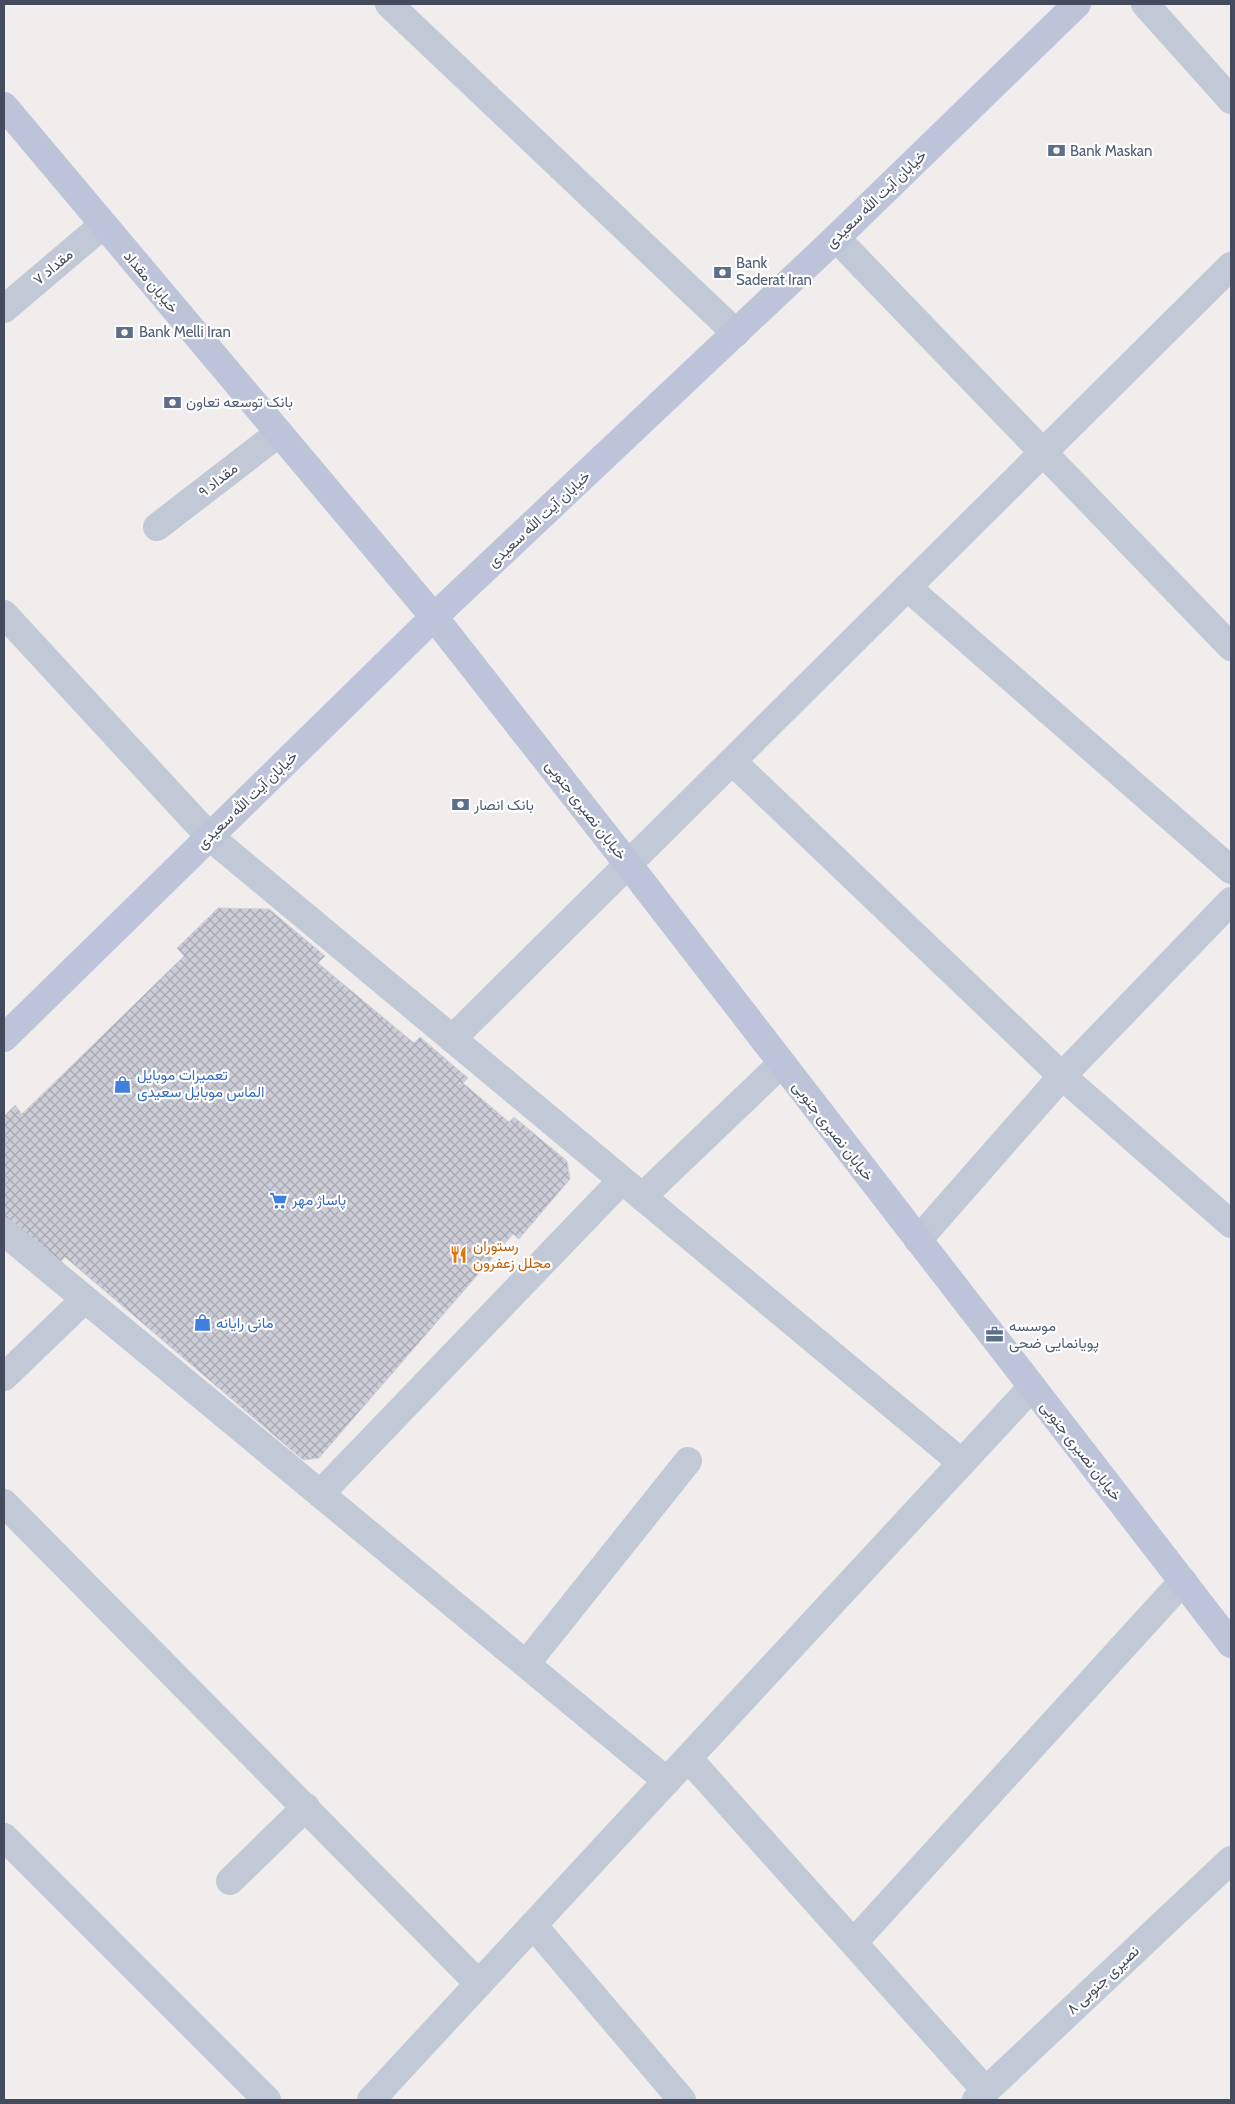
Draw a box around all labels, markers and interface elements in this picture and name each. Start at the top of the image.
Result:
bank icon: Bank Maskan [1046,141,1066,161]
place label: Bank Maskan [1070,142,1152,160]
street label: خیابان آیت الله سعیدی [822,146,931,253]
street label: ۷ مقداد [29,245,77,289]
street label: خیابان مقداد [120,247,182,317]
place label: Bank Saderat Iran [736,254,812,289]
bank icon: Bank Saderat Iran [712,262,732,282]
bank icon: Bank Melli Iran [115,322,135,342]
place label: Bank Melli Iran [139,323,231,341]
bank icon: بانک توسعه تعاون [162,392,182,412]
place label: بانک توسعه تعاون [186,393,293,411]
street label: مقداد ۹ [195,459,241,501]
street label: خیابان آیت الله سعیدی [484,467,595,572]
street label: خیابان آیت الله سعیدی [193,747,302,854]
street label: خیابان نصیری جنوبی [541,757,630,864]
bank icon: بانک انصار [450,795,470,815]
place label: بانک انصار [473,796,534,814]
place label: تعمیرات موبایل الماس موبایل سعیدی [137,1066,264,1102]
shop icon: تعمیرات موبایل الماس موبایل سعیدی [113,1074,133,1094]
street label: خیابان نصیری جنوبی [788,1078,877,1185]
supermarket icon: پاساژ مهر [268,1190,288,1210]
place label: پاساژ مهر [291,1191,346,1210]
place label: رستوران مجلل زعفرون [473,1237,551,1272]
restaurant icon: رستوران مجلل زعفرون [449,1245,469,1265]
shop icon: مانی رایانه [192,1313,212,1333]
place label: مانی رایانه [216,1314,274,1333]
place label: موسسه پویانمایی ضحی [1009,1317,1099,1353]
office icon: موسسه پویانمایی ضحی [985,1325,1005,1345]
street label: خیابان نصیری جنوبی [1036,1398,1125,1505]
street label: نصیری جنوبی ۸ [1063,1942,1144,2019]

